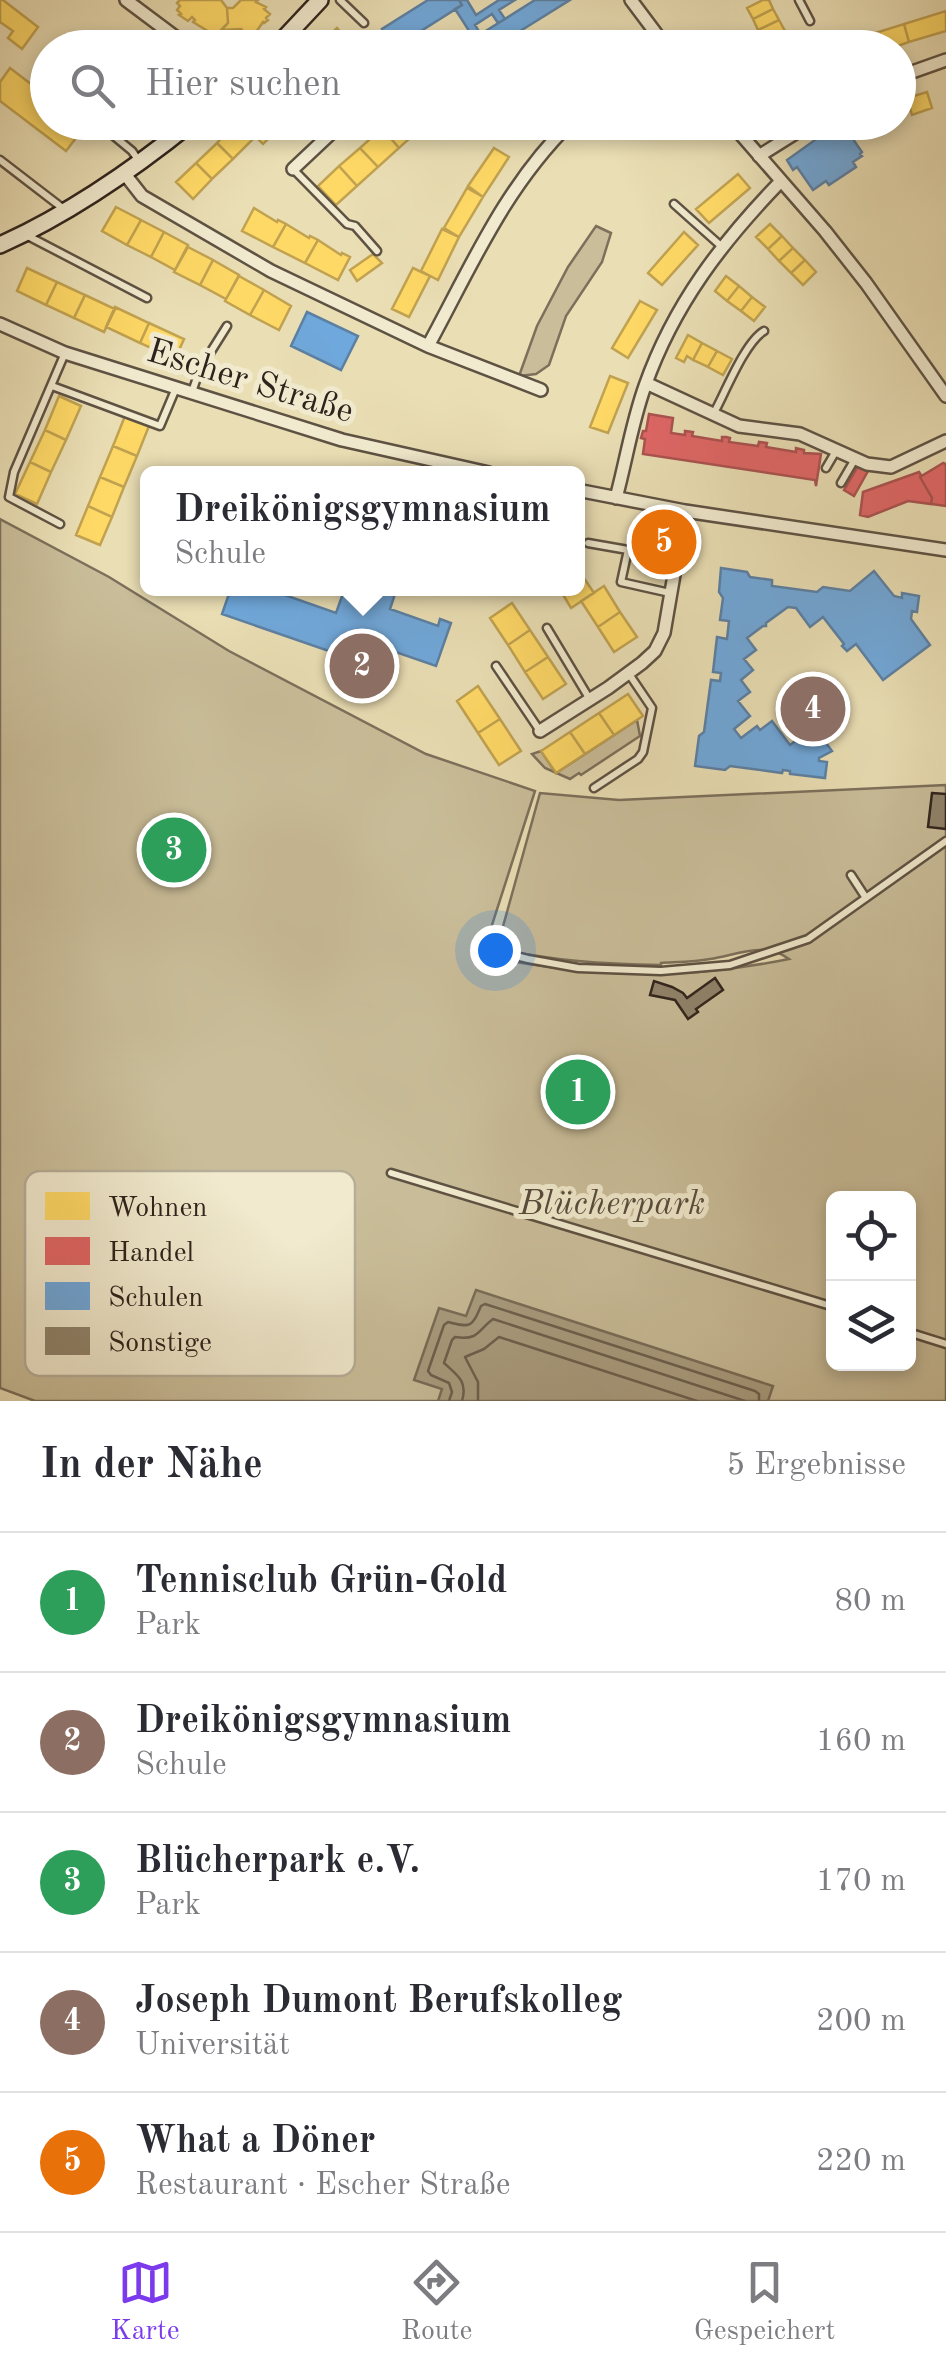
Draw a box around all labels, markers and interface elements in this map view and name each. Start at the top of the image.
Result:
search box [30,30,916,140]
icon: search [65,58,120,113]
text: Hier suchen [145,66,341,104]
street label: Escher Straße [143,334,357,430]
popup [140,466,585,596]
text: Dreikönigsgymnasium [174,492,551,530]
pin: 5 [632,504,696,580]
text: Schule [174,539,266,571]
pin: 2 [330,628,394,704]
pin: 4 [780,672,846,746]
pin: 3 [142,812,206,888]
your location [470,925,521,976]
pin: 1 [546,1054,610,1130]
legend [25,1171,355,1376]
park label: Blücherpark [518,1187,705,1222]
map controls [826,1191,916,1371]
button: locate [826,1191,916,1281]
text: Wohnen [108,1195,207,1223]
text: Handel [108,1240,194,1268]
button: layers [826,1281,916,1371]
text: Schulen [108,1285,203,1313]
text: Sonstige [108,1330,212,1358]
text: In der Nähe [40,1445,263,1487]
text: 5 Ergebnisse [726,1450,906,1482]
text: Tennisclub Grün-Gold [135,1563,507,1601]
text: 1 [63,1586,82,1618]
text: 80 m [835,1586,906,1618]
text: Park [135,1610,201,1642]
text: Dreikönigsgymnasium [135,1703,511,1741]
text: 2 [63,1726,82,1758]
text: 160 m [816,1726,906,1758]
text: Schule [135,1750,227,1782]
text: Blücherpark e.V. [135,1843,420,1881]
text: 3 [63,1866,82,1898]
text: 170 m [816,1866,906,1898]
text: Park [135,1890,201,1922]
text: Joseph Dumont Berufskolleg [135,1983,622,2021]
text: 4 [63,2006,82,2038]
text: 200 m [816,2006,906,2038]
text: Universität [135,2030,290,2062]
text: What a Döner [135,2123,375,2161]
text: 5 [63,2146,82,2178]
text: 220 m [816,2146,906,2178]
text: Restaurant · Escher Straße [135,2170,511,2202]
tab: Karte [111,2255,180,2350]
tab: Route [401,2255,472,2350]
tab: Gespeichert [694,2255,835,2350]

